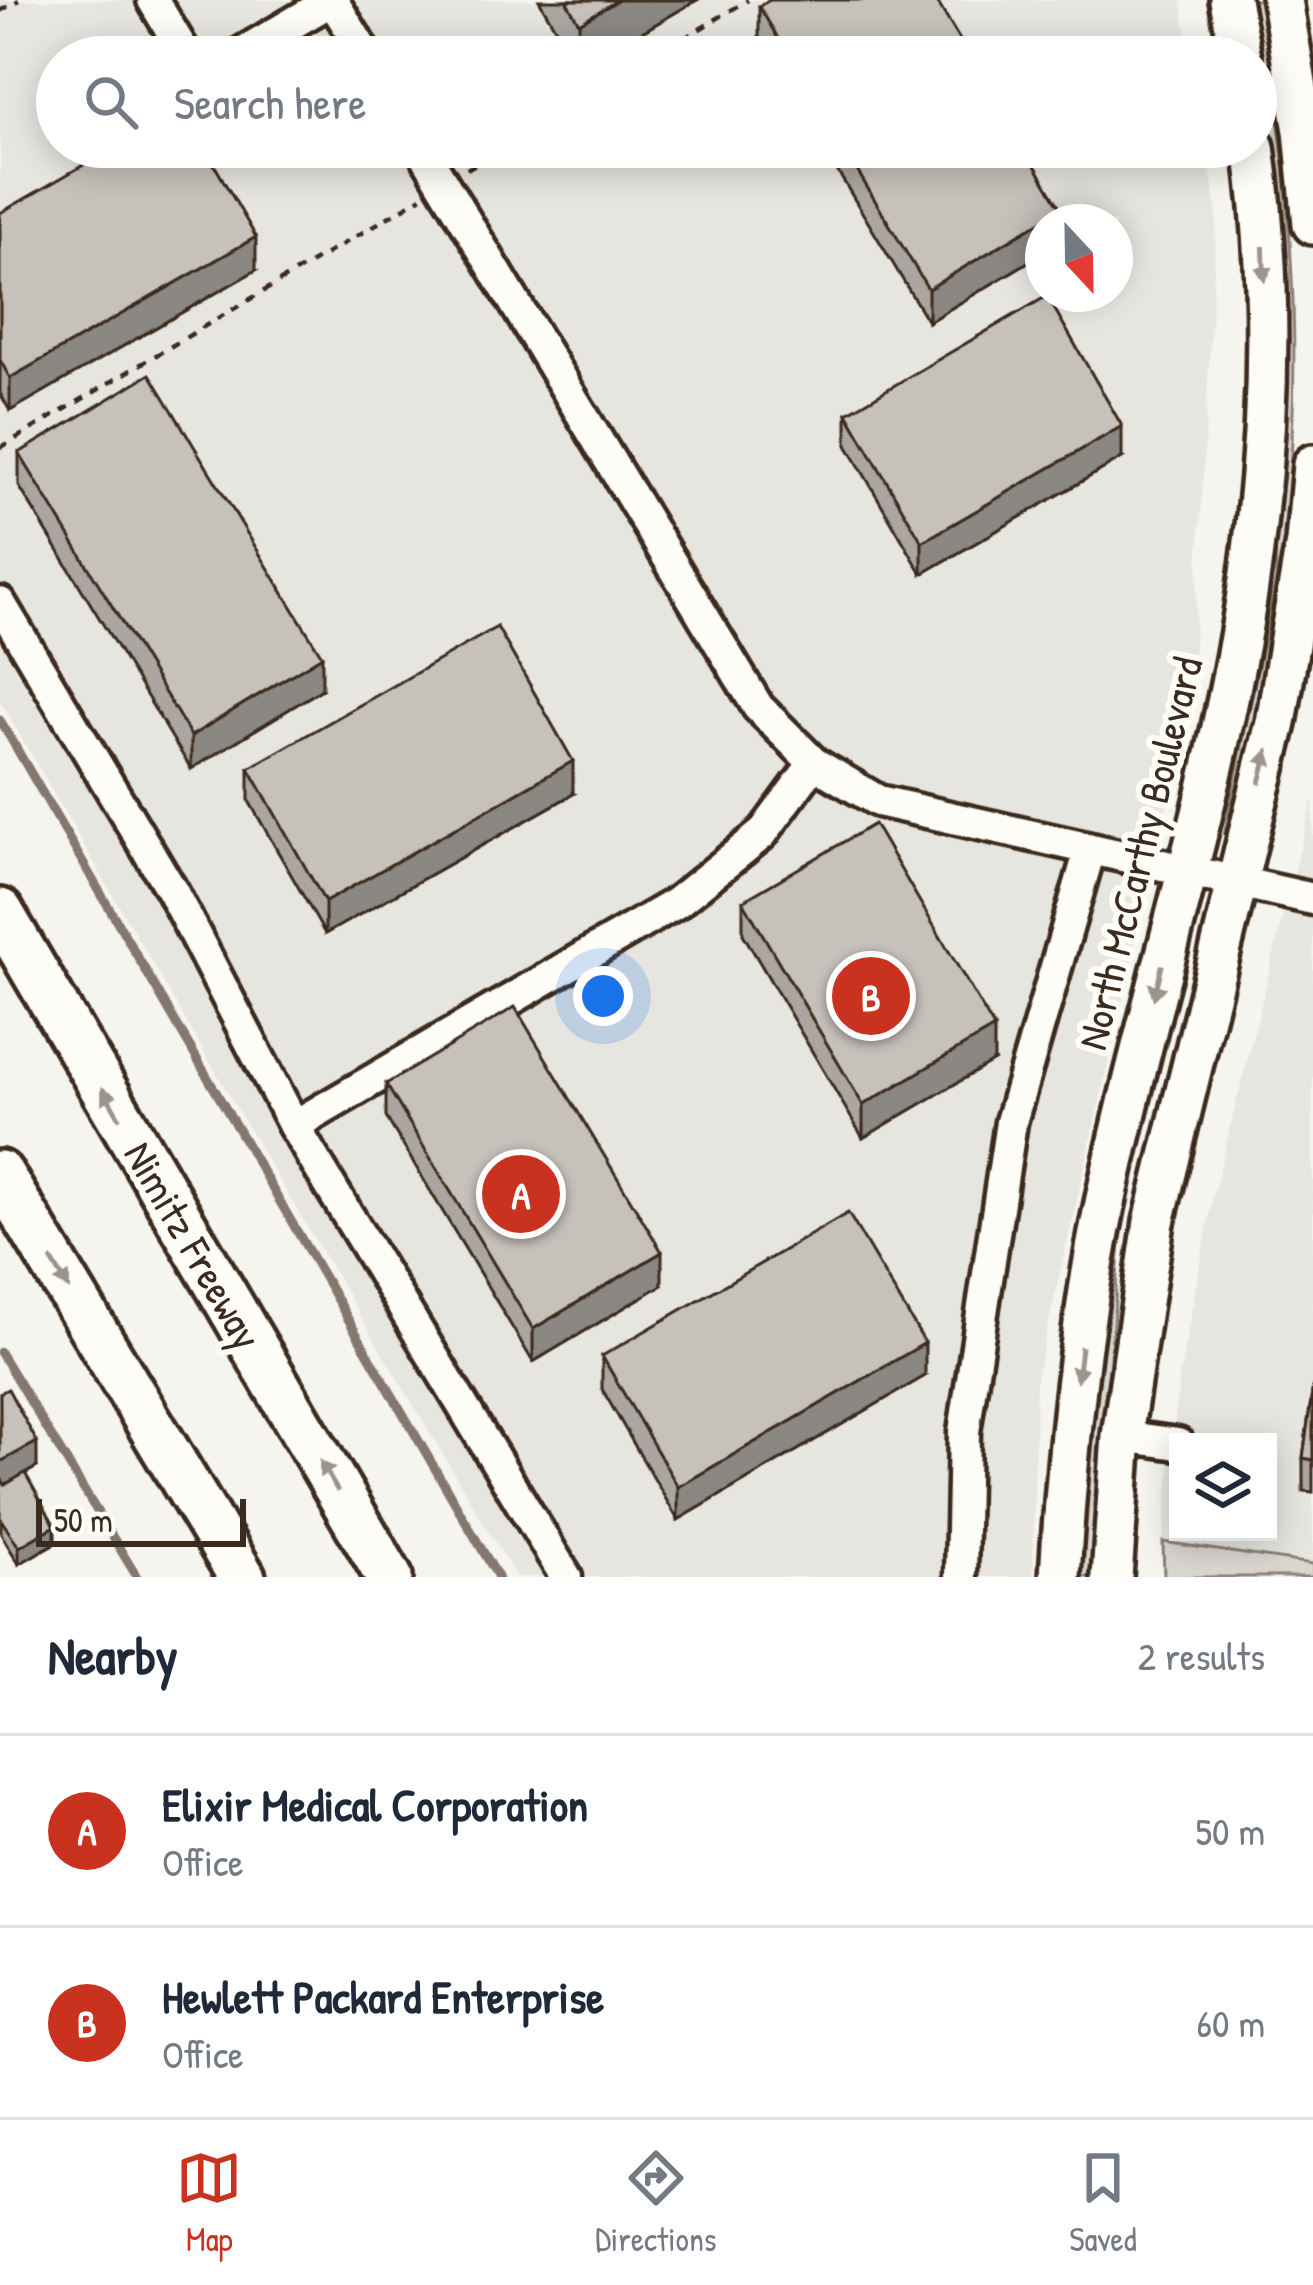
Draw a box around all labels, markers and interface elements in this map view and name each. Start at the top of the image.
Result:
search box [36,36,1277,168]
icon: search [78,69,144,135]
text: Search here [174,72,366,133]
north arrow [1025,204,1133,312]
one-way arrow [1254,246,1273,284]
street label: North McCarthy Boulevard [1063,651,1215,1055]
one-way arrow [1256,749,1275,786]
pin: B [832,951,910,1041]
one-way arrow [1148,964,1167,1001]
your location [573,966,633,1026]
one-way arrow [102,1086,123,1119]
street label: Nimitz Freeway [112,1131,276,1359]
pin: A [482,1149,560,1239]
one-way arrow [49,1257,70,1291]
one-way arrow [1069,1346,1088,1383]
map controls [1169,1433,1277,1541]
button: layers [1169,1433,1277,1541]
one-way arrow [320,1460,341,1493]
scale bar [36,1493,246,1546]
text: 50 m [54,1498,113,1542]
text: Nearby [48,1621,178,1690]
text: 2 results [1138,1629,1265,1682]
text: Elixir Medical Corporation [162,1774,588,1835]
text: A [77,1804,97,1857]
text: 50 m [1196,1804,1265,1857]
text: Office [162,1835,244,1888]
text: Hewlett Packard Enterprise [162,1966,604,2027]
text: B [77,1996,97,2049]
text: 60 m [1196,1996,1265,2049]
text: Office [162,2027,244,2080]
tab: Map [176,2145,242,2261]
tab: Directions [595,2145,717,2261]
tab: Saved [1069,2145,1137,2261]

